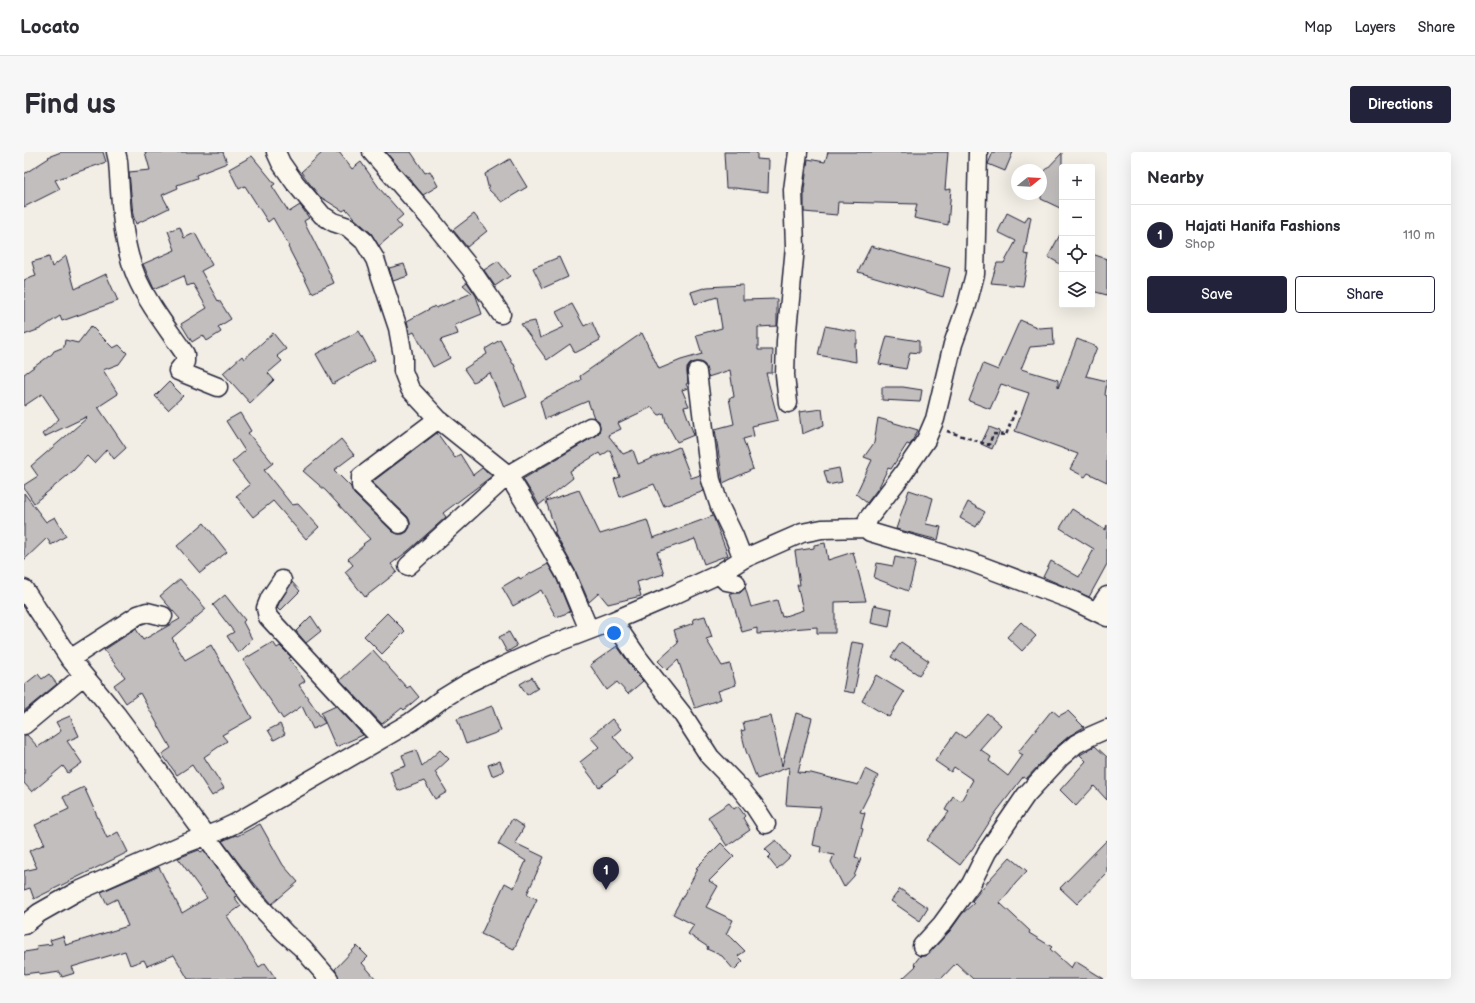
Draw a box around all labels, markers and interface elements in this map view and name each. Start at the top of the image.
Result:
text: Locato [20,16,80,39]
text: Map [1304,19,1332,36]
text: Layers [1354,19,1396,36]
text: Share [1418,19,1455,36]
button: Directions [1350,86,1451,123]
text: Find us [24,88,116,121]
north arrow [1011,164,1047,200]
map controls [1059,164,1095,308]
button: + [1059,164,1095,200]
text: Nearby [1147,168,1204,188]
button: − [1059,200,1095,236]
text: Hajati Hanifa Fashions [1185,217,1340,236]
text: 1 [1157,227,1163,243]
text: 110 m [1403,227,1435,243]
button: locate [1059,236,1095,272]
text: Shop [1185,236,1215,252]
button: layers [1059,272,1095,308]
button: Save [1147,276,1287,313]
button: Share [1295,276,1435,313]
your location [604,623,624,643]
pin: 1 [593,857,619,890]

